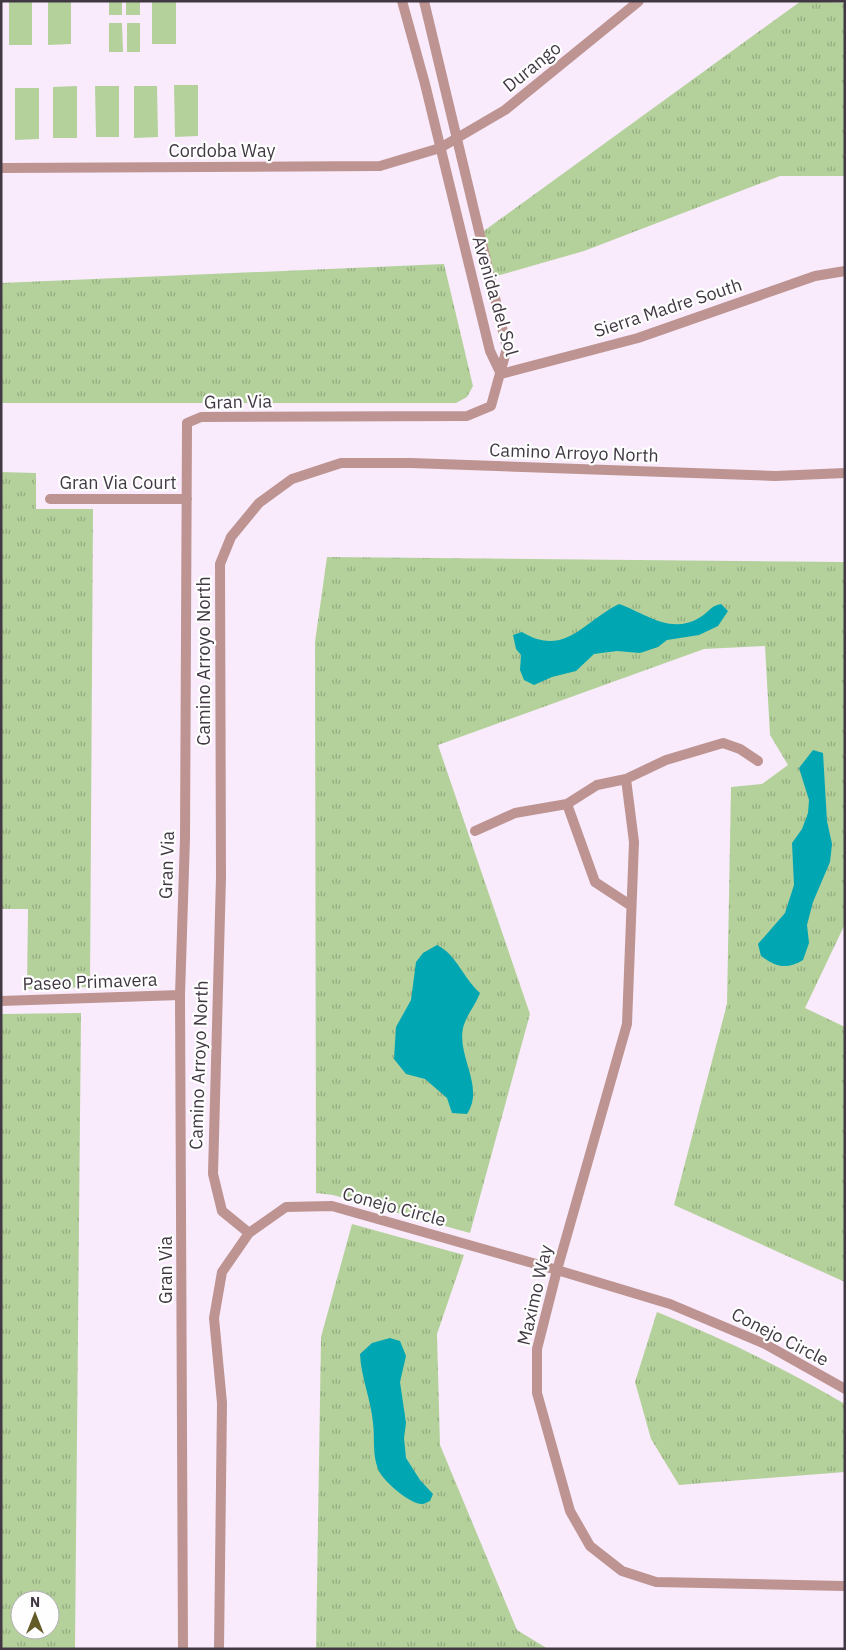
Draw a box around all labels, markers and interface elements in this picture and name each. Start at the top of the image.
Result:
street label: Durango [498,36,565,97]
street label: Cordoba Way [169,139,275,162]
street label: Avenida del Sol [467,233,524,359]
street label: Sierra Madre South [591,273,745,342]
street label: Gran Via [204,389,273,414]
street label: Camino Arroyo North [489,438,659,467]
street label: Gran Via Court [60,471,176,494]
street label: Camino Arroyo North [192,576,215,746]
street label: Gran Via [154,830,179,899]
street label: Paseo Primavera [22,968,158,995]
street label: Camino Arroyo North [184,980,213,1150]
street label: Conejo Circle [340,1182,449,1231]
street label: Gran Via [154,1236,177,1304]
street label: Maximo Way [512,1242,557,1347]
street label: Conejo Circle [728,1302,833,1371]
north arrow [10,1590,60,1640]
text: N [30,1593,40,1611]

